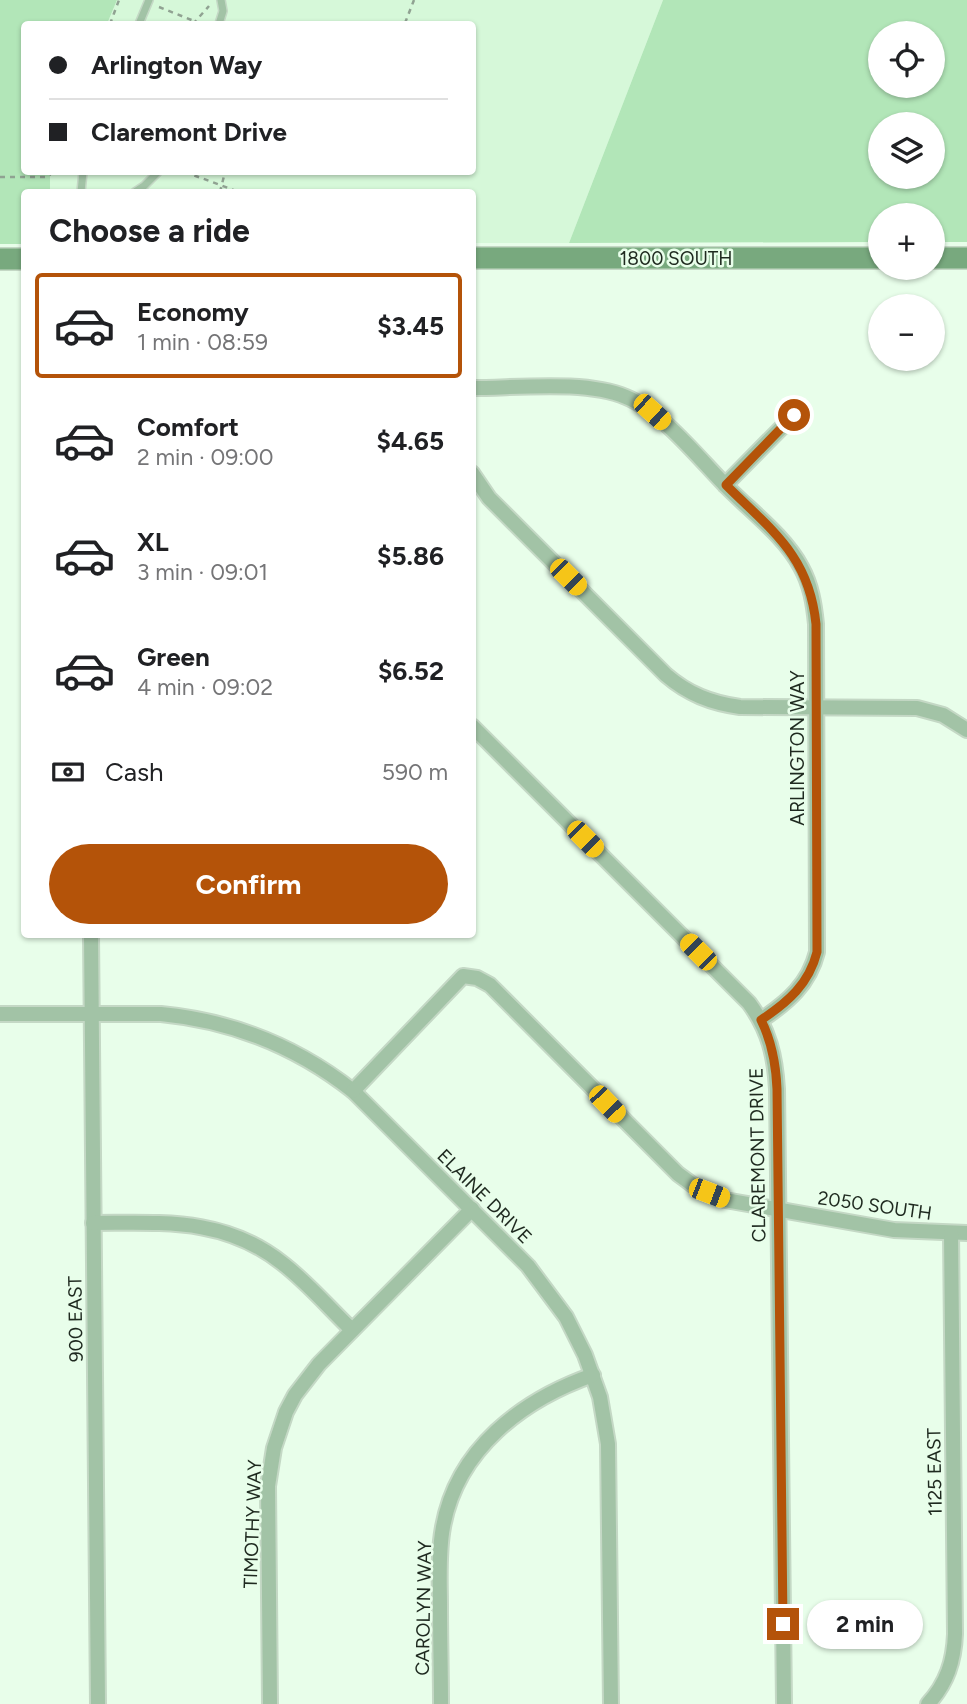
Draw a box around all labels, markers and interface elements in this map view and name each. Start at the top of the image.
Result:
map controls [868,21,945,371]
button: locate [868,21,945,98]
text: Arlington Way [91,49,262,81]
button: layers [868,112,945,189]
text: Claremont Drive [91,116,287,148]
button: + [868,203,945,280]
text: Choose a ride [49,212,250,250]
street label: 1800 SOUTH [620,247,733,270]
icon: car [53,294,116,357]
button: − [868,294,945,371]
text: Economy [137,296,249,328]
text: $3.45 [377,310,444,342]
text: 1 min · 08:59 [137,328,268,356]
car [630,390,675,434]
route start [778,399,810,431]
icon: car [53,409,116,472]
text: Comfort [137,411,239,443]
text: $4.65 [377,425,444,457]
text: 2 min · 09:00 [137,443,274,471]
icon: car [53,524,116,587]
text: XL [137,526,169,558]
text: $5.86 [377,540,444,572]
car [546,555,591,599]
text: 3 min · 09:01 [137,558,268,586]
icon: car [53,639,116,702]
text: Green [137,641,210,673]
text: $6.52 [378,655,444,687]
street label: ARLINGTON WAY [786,670,809,826]
text: 4 min · 09:02 [137,673,273,701]
icon: cash [49,753,87,791]
text: Cash [105,756,164,788]
text: 590 m [382,758,448,786]
car [563,817,608,861]
button: Confirm [49,844,448,924]
car [676,930,721,974]
street label: CLAREMONT DRIVE [744,1067,771,1243]
car [585,1082,630,1126]
street label: ELAINE DRIVE [433,1144,537,1248]
car [686,1176,733,1210]
street label: 2050 SOUTH [816,1186,933,1225]
street label: 900 EAST [63,1275,88,1362]
street label: 1125 EAST [922,1427,947,1516]
street label: TIMOTHY WAY [239,1459,266,1589]
street label: CAROLYN WAY [411,1540,436,1676]
callout: 2 min [808,1600,923,1648]
route end [767,1608,799,1640]
text: 2 min [836,1610,894,1638]

